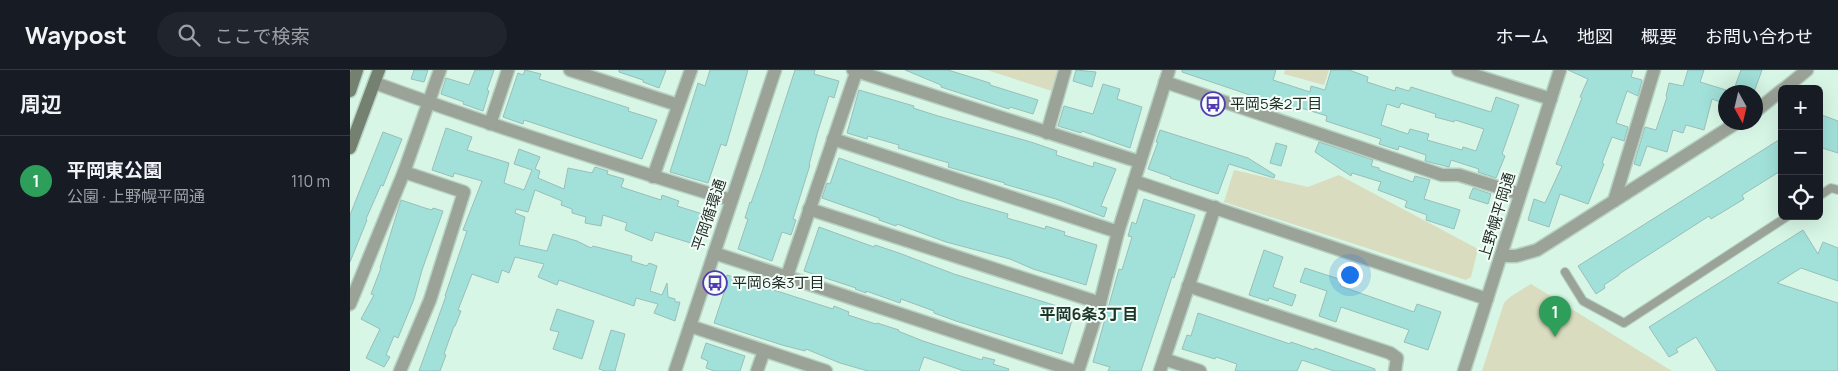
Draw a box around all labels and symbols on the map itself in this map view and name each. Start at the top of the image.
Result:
north arrow [1718,85,1763,130]
bus stop icon: 平岡5条2丁目 [1200,91,1226,117]
place label: 平岡5条2丁目 [1230,93,1322,114]
street label: 上野幌平岡通 [1473,170,1520,262]
street label: 平岡循環通 [686,176,731,254]
your location [1337,262,1363,288]
bus stop icon: 平岡6条3丁目 [702,270,728,296]
place label: 平岡6条3丁目 [732,272,825,293]
pin: 1 [1539,296,1571,337]
district label: 平岡6条3丁目 [1039,303,1139,325]

